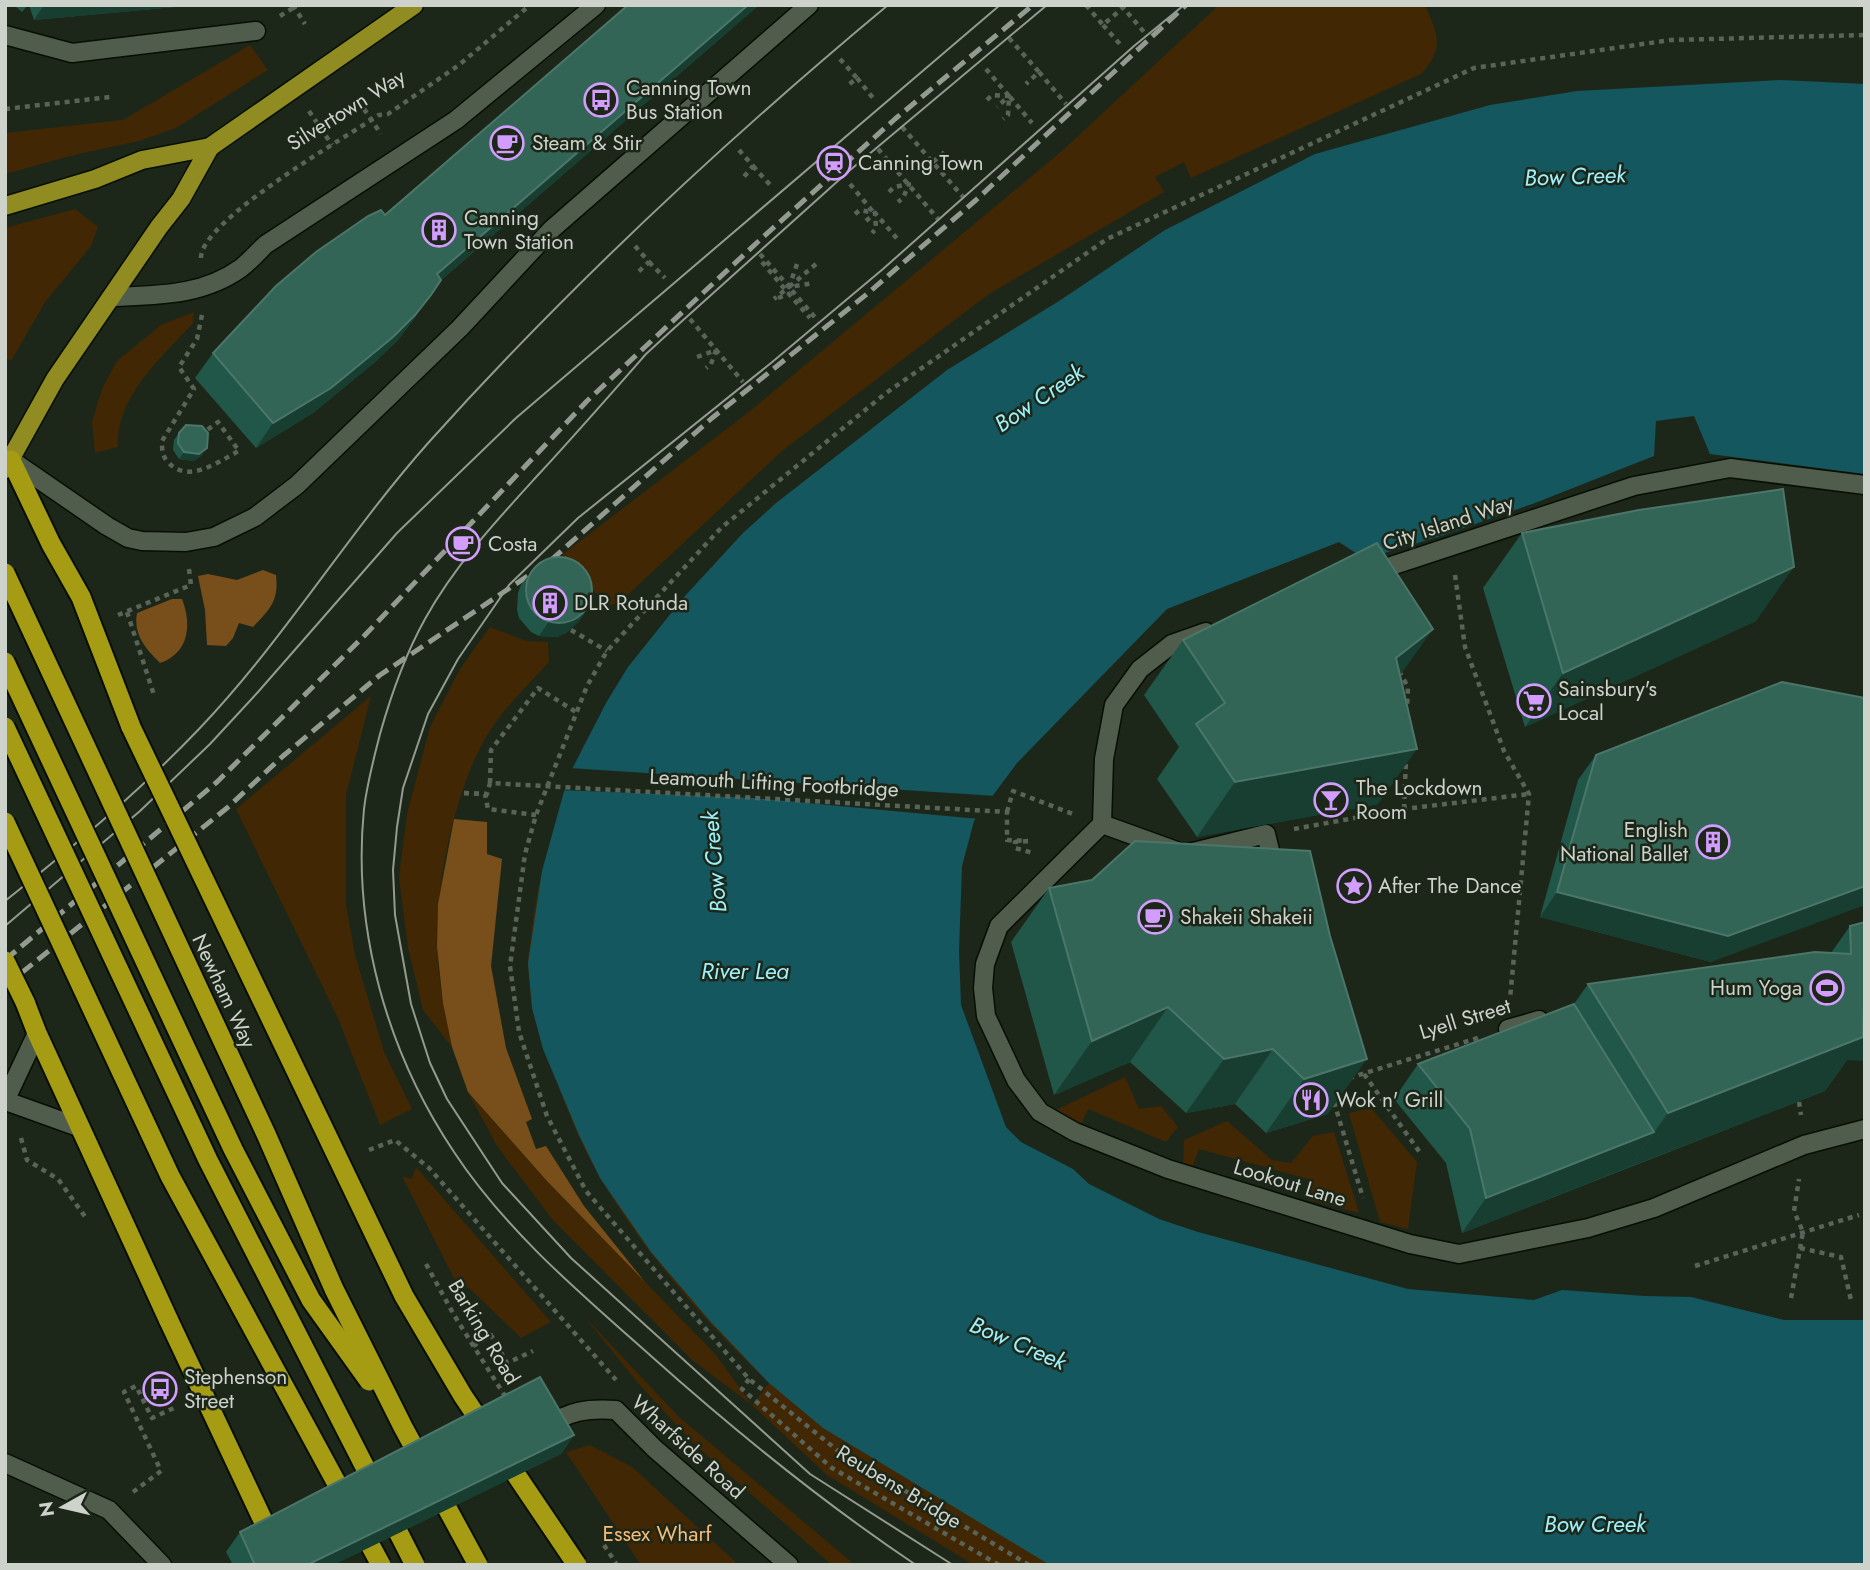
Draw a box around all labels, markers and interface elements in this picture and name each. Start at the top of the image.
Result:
street label: Silvertown Way [281,61,412,158]
place label: Canning Town Bus Station [626,73,751,127]
bus stop icon: Canning Town Bus Station [582,81,620,119]
cafe icon: Steam & Stir [488,124,526,162]
place label: Steam & Stir [532,128,643,158]
station icon: Canning Town [815,144,853,182]
place label: Canning Town [858,148,983,178]
water label: Bow Creek [1524,157,1628,195]
place label: Canning Town Station [464,203,574,257]
building icon: Canning Town Station [420,211,458,249]
water label: Bow Creek [987,355,1092,441]
street label: City Island Way [1379,487,1518,558]
cafe icon: Costa [444,525,482,563]
place label: Costa [488,529,537,559]
building icon: DLR Rotunda [531,584,569,622]
place label: DLR Rotunda [574,588,688,618]
place label: Sainsbury's Local [1558,674,1657,728]
supermarket icon: Sainsbury's Local [1515,682,1553,720]
street label: Leamouth Lifting Footbridge [649,761,900,805]
place label: The Lockdown Room [1356,773,1483,827]
bar icon: The Lockdown Room [1312,781,1350,819]
water label: Bow Creek [693,809,735,914]
place label: English National Ballet [1560,815,1688,869]
building icon: English National Ballet [1694,823,1732,861]
place icon: After The Dance [1335,867,1373,905]
place label: After The Dance [1378,871,1522,901]
cafe icon: Shakeii Shakeii [1136,898,1174,936]
place label: Shakeii Shakeii [1180,902,1313,932]
street label: Newham Way [184,929,264,1054]
water label: River Lea [701,954,789,988]
sports icon: Hum Yoga [1808,969,1846,1007]
place label: Hum Yoga [1710,973,1802,1003]
street label: Lyell Street [1416,991,1514,1047]
restaurant icon: Wok n' Grill [1292,1081,1330,1119]
place label: Wok n' Grill [1336,1085,1443,1115]
street label: Lookout Lane [1230,1152,1350,1214]
street label: Barking Road [441,1274,527,1390]
water label: Bow Creek [964,1307,1073,1379]
place label: Stephenson Street [184,1362,287,1416]
bus stop icon: Stephenson Street [141,1370,179,1408]
street label: Wharfside Road [625,1388,751,1506]
street label: Reubens Bridge [831,1438,967,1536]
north arrow [28,1472,98,1542]
text: N [32,1500,61,1519]
water label: Bow Creek [1544,1507,1647,1541]
park label: Essex Wharf [602,1519,713,1549]

